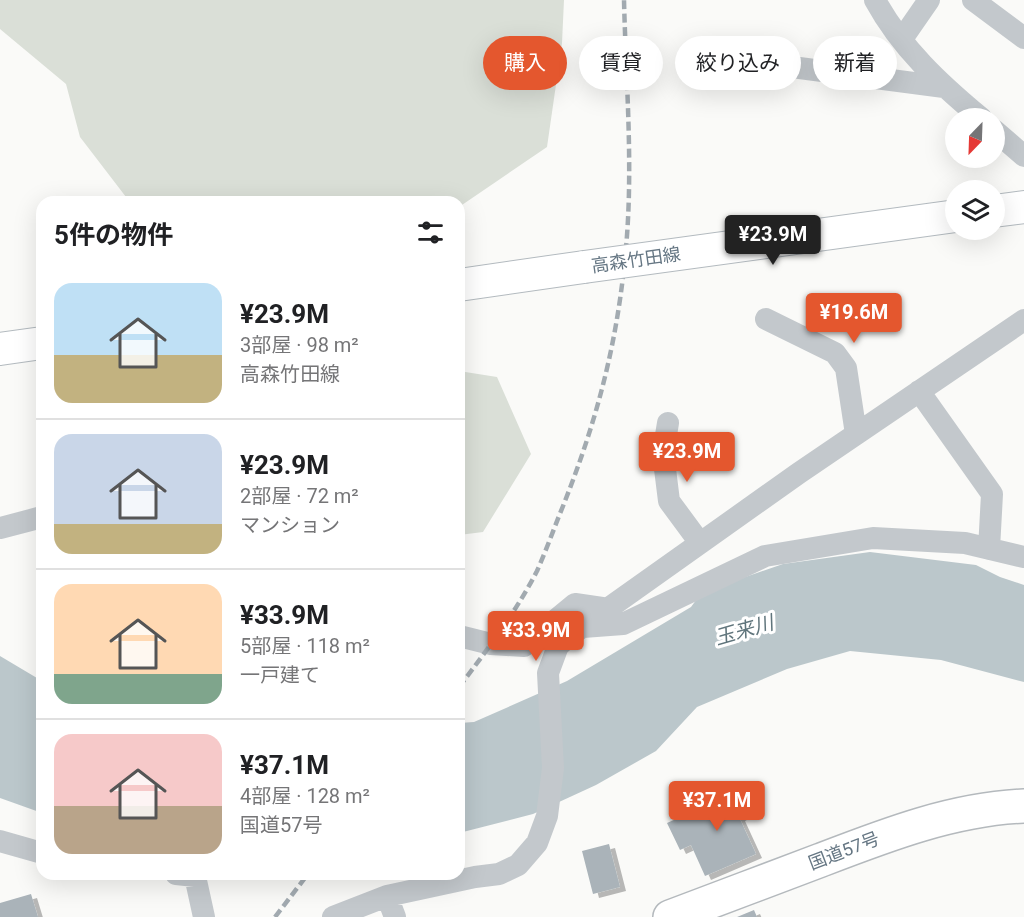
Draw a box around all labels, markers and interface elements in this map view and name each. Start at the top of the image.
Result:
chip: 購入 [483,36,567,90]
chip: 賃貸 [579,36,663,90]
chip: 絞り込み [675,36,801,90]
chip: 新着 [813,36,897,90]
north arrow [945,108,1005,168]
map controls [945,108,1005,240]
button: layers [945,180,1005,240]
pin: ¥23.9M [724,215,822,266]
icon: filters [414,216,447,249]
text: 5件の物件 [54,220,173,250]
text: ¥23.9M [739,222,807,246]
street label: 高森竹田線 [590,243,682,276]
pin: ¥19.6M [805,293,903,344]
text: ¥23.9M [240,299,329,329]
text: ¥19.6M [820,300,888,324]
icon: home [102,307,174,379]
text: 3部屋 · 98 m² [240,333,359,357]
text: 高森竹田線 [240,362,340,386]
pin: ¥23.9M [638,432,736,483]
text: ¥23.9M [653,439,721,463]
text: ¥23.9M [240,450,329,480]
icon: home [102,458,174,530]
text: 2部屋 · 72 m² [240,484,359,508]
text: マンション [240,513,340,537]
text: ¥33.9M [240,600,329,630]
icon: home [102,608,174,680]
water label: 玉来川 [712,610,778,650]
pin: ¥33.9M [487,611,585,662]
text: ¥33.9M [502,618,570,642]
text: 5部屋 · 118 m² [240,634,370,658]
text: 一戸建て [240,663,320,687]
text: ¥37.1M [240,750,329,780]
icon: home [102,758,174,830]
pin: ¥37.1M [668,781,766,832]
text: 4部屋 · 128 m² [240,784,370,808]
text: ¥37.1M [683,788,751,812]
text: 国道57号 [240,813,322,837]
street label: 国道57号 [805,827,882,874]

